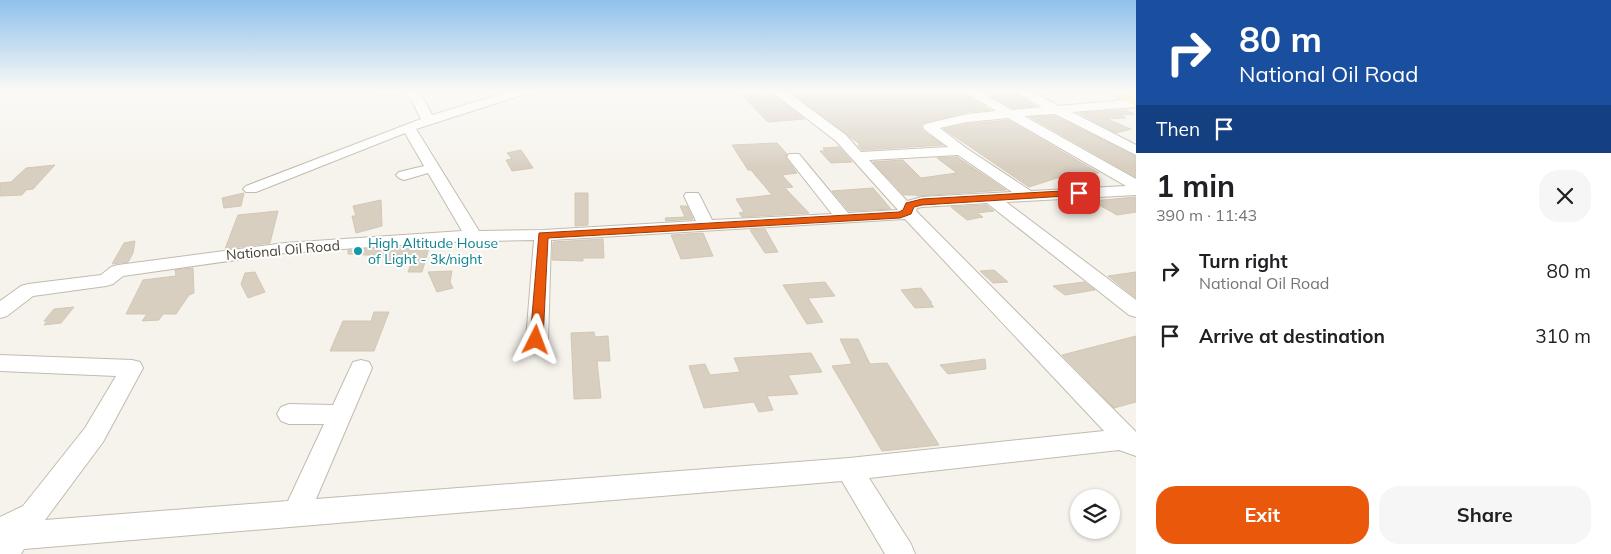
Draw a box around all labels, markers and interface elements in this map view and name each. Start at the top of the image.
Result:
text: 80 m [1239,17,1322,61]
icon: right [1156,20,1221,85]
text: National Oil Road [1239,60,1418,88]
icon: arrive [1210,115,1238,143]
text: Then [1156,117,1200,141]
text: 1 min [1156,167,1235,205]
button: close [1539,170,1591,222]
pin [1058,172,1100,214]
icon: arrive [1065,179,1093,207]
text: 390 m · 11:43 [1156,205,1257,225]
place label: High Altitude House of Light - 3k/night [368,234,498,268]
street label: National Oil Road [225,236,341,264]
marker: High Altitude House of Light - 3k/night [352,245,364,257]
text: Turn right [1199,249,1288,273]
icon: right [1156,257,1184,285]
text: 80 m [1547,259,1591,283]
text: National Oil Road [1199,273,1329,293]
position arrow [509,313,561,365]
icon: arrive [1156,322,1184,350]
text: Arrive at destination [1199,324,1385,348]
text: 310 m [1535,324,1591,348]
button: Exit [1156,486,1369,544]
button: Share [1379,486,1591,544]
map controls [1070,489,1120,539]
button: layers [1070,489,1120,539]

